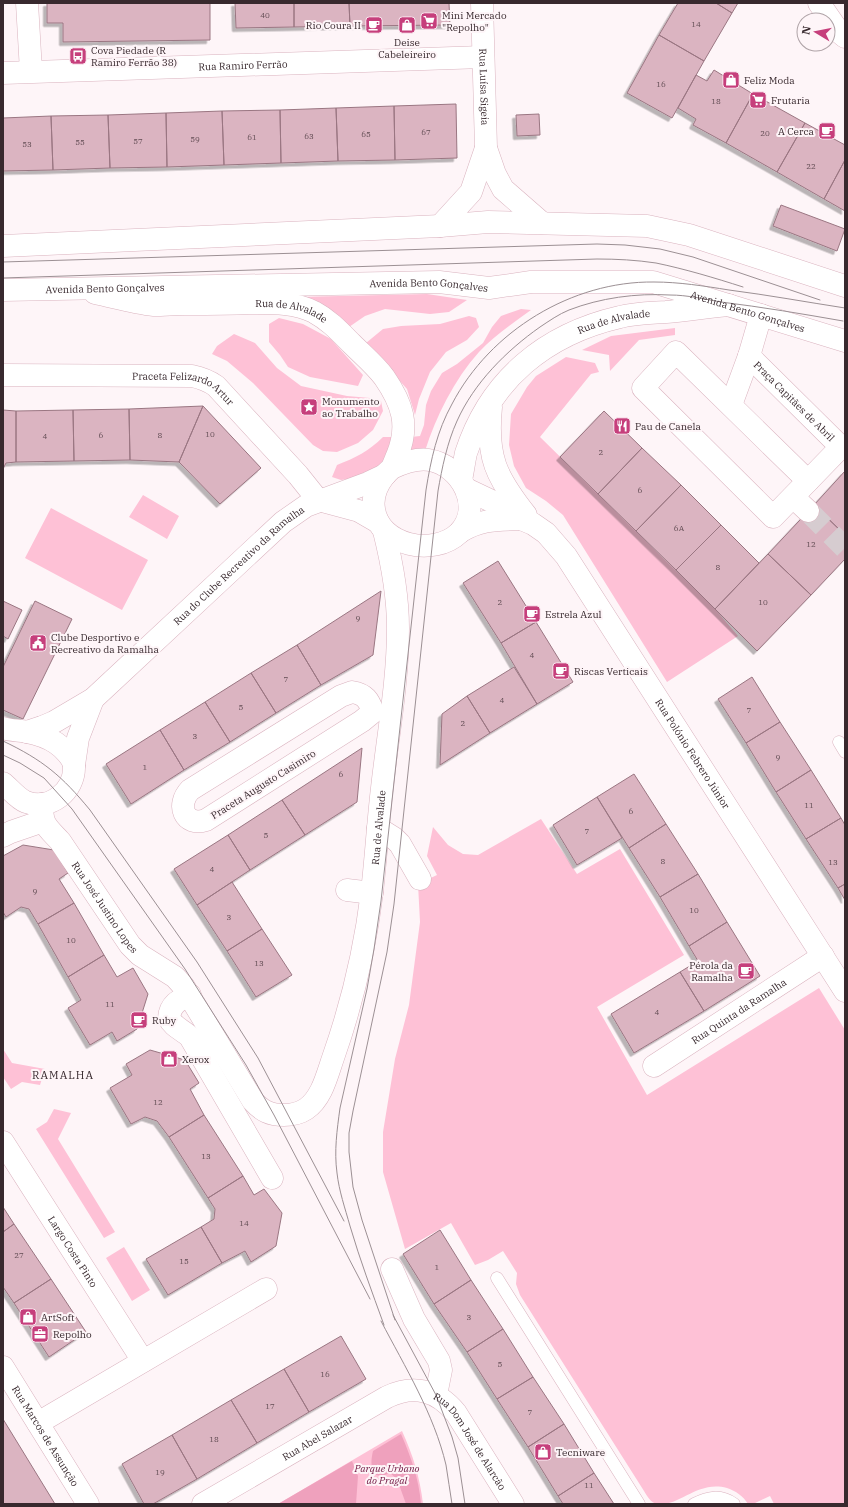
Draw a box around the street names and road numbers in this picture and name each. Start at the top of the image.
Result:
street label: Rua Luísa Sigeia [476,48,491,126]
street label: Rua Ramiro Ferrão [198,58,288,73]
street label: Avenida Bento Gonçalves [369,276,489,295]
street label: Avenida Bento Gonçalves [45,281,165,296]
street label: Avenida Bento Gonçalves [689,288,807,335]
street label: Rua de Alvalade [255,297,330,326]
street label: Rua de Alvalade [575,307,651,337]
street label: Praça Capitães de Abril [751,358,837,444]
street label: Praceta Felizardo Artur [132,370,237,409]
street label: Rua do Clube Recreativo da Ramalha [171,503,307,628]
street label: Rua Polónio Febrero Júnior [652,696,733,812]
street label: Praceta Augusto Casimiro [208,747,318,822]
street label: Rua de Alvalade [369,790,389,865]
street label: Rua José Justino Lopes [69,859,140,956]
street label: Rua Quinta da Ramalha [689,975,789,1047]
street label: Largo Costa Pinto [45,1214,100,1290]
street label: Rua Marcos de Assunção [9,1383,82,1489]
street label: Rua Dom José de Alarcão [431,1390,509,1493]
street label: Rua Abel Salazar [280,1412,355,1464]

